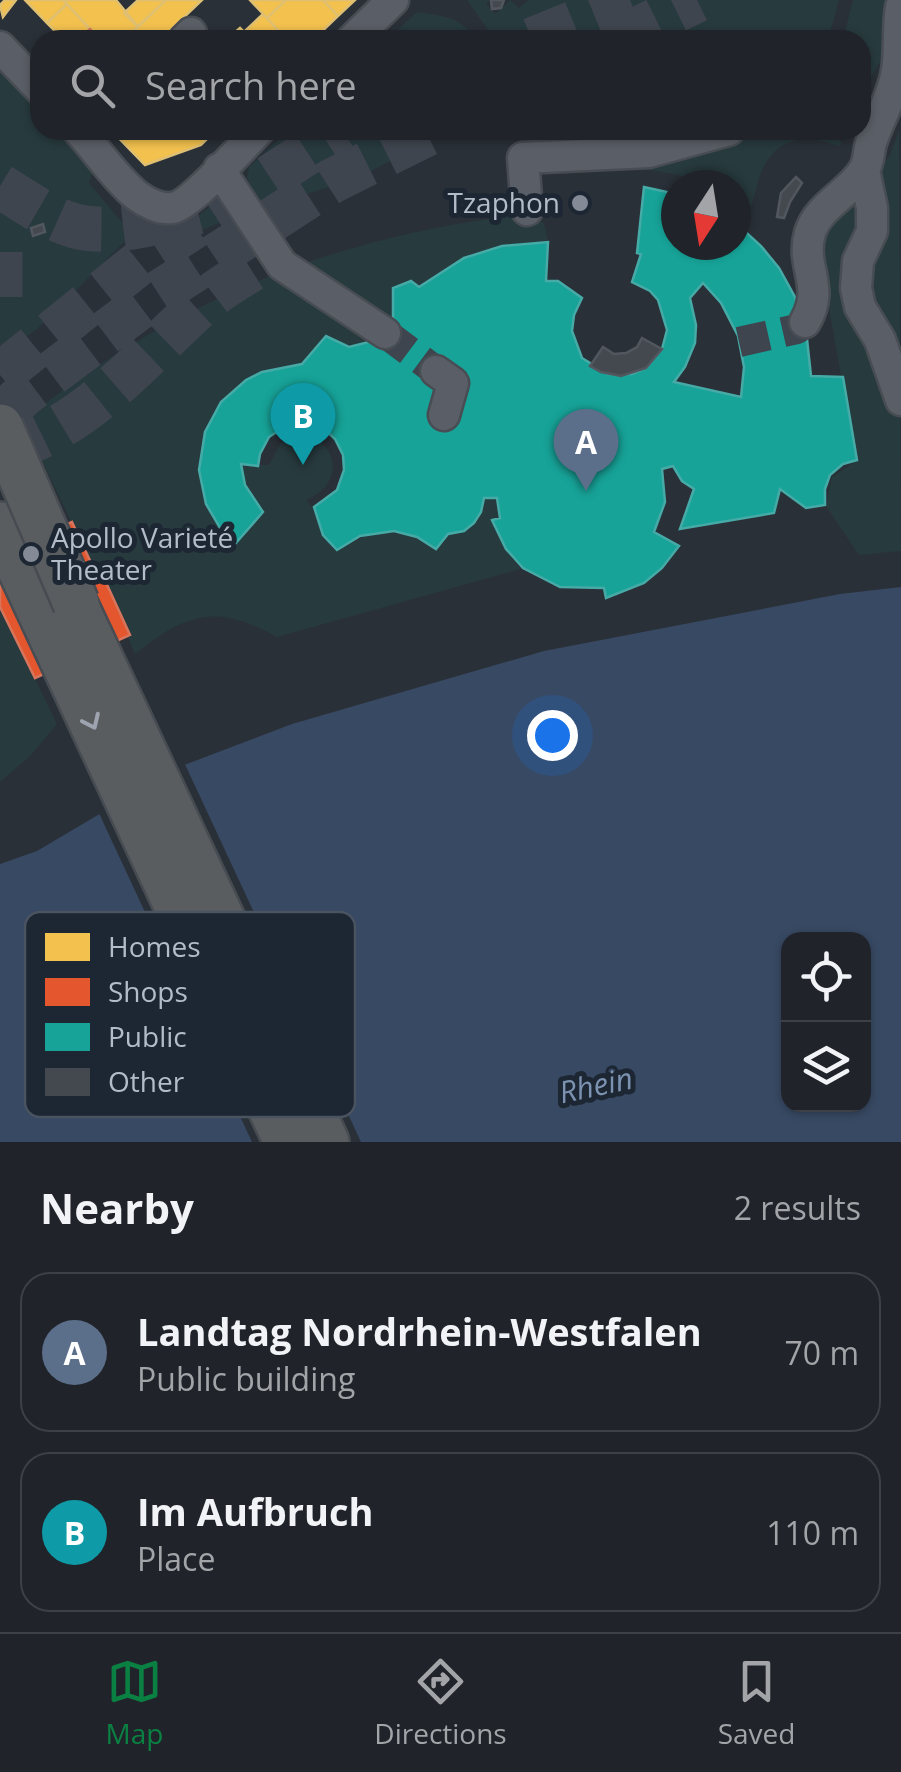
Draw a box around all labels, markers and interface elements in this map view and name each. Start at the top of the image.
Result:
search box [30,30,871,140]
icon: search [65,58,120,113]
text: Search here [145,59,357,111]
north arrow [661,170,751,260]
place label: Tzaphon [448,183,560,221]
marker: Tzaphon [569,192,591,214]
pin: B [270,382,336,465]
pin: A [554,408,618,491]
place label: Apollo Varieté Theater [51,518,233,588]
marker: Apollo Varieté Theater [20,543,42,565]
your location [527,710,578,761]
one-way arrow [80,712,100,730]
legend [25,912,355,1117]
text: Homes [108,927,200,965]
map controls [781,932,871,1112]
button: locate [781,932,871,1022]
text: Shops [108,972,188,1010]
text: Public [108,1017,187,1055]
button: layers [781,1022,871,1112]
water label: Rhein [555,1057,636,1112]
text: Other [108,1062,185,1100]
text: Nearby [40,1179,194,1236]
text: 2 results [734,1186,861,1229]
text: Landtag Nordrhein-Westfalen [137,1305,702,1357]
text: A [63,1331,86,1374]
text: 70 m [784,1331,859,1374]
text: Public building [137,1357,355,1400]
text: Im Aufbruch [137,1485,373,1537]
text: B [64,1511,85,1554]
text: 110 m [766,1511,859,1554]
text: Place [137,1537,215,1580]
tab: Map [105,1654,163,1752]
tab: Directions [374,1654,507,1752]
tab: Saved [718,1654,795,1752]

